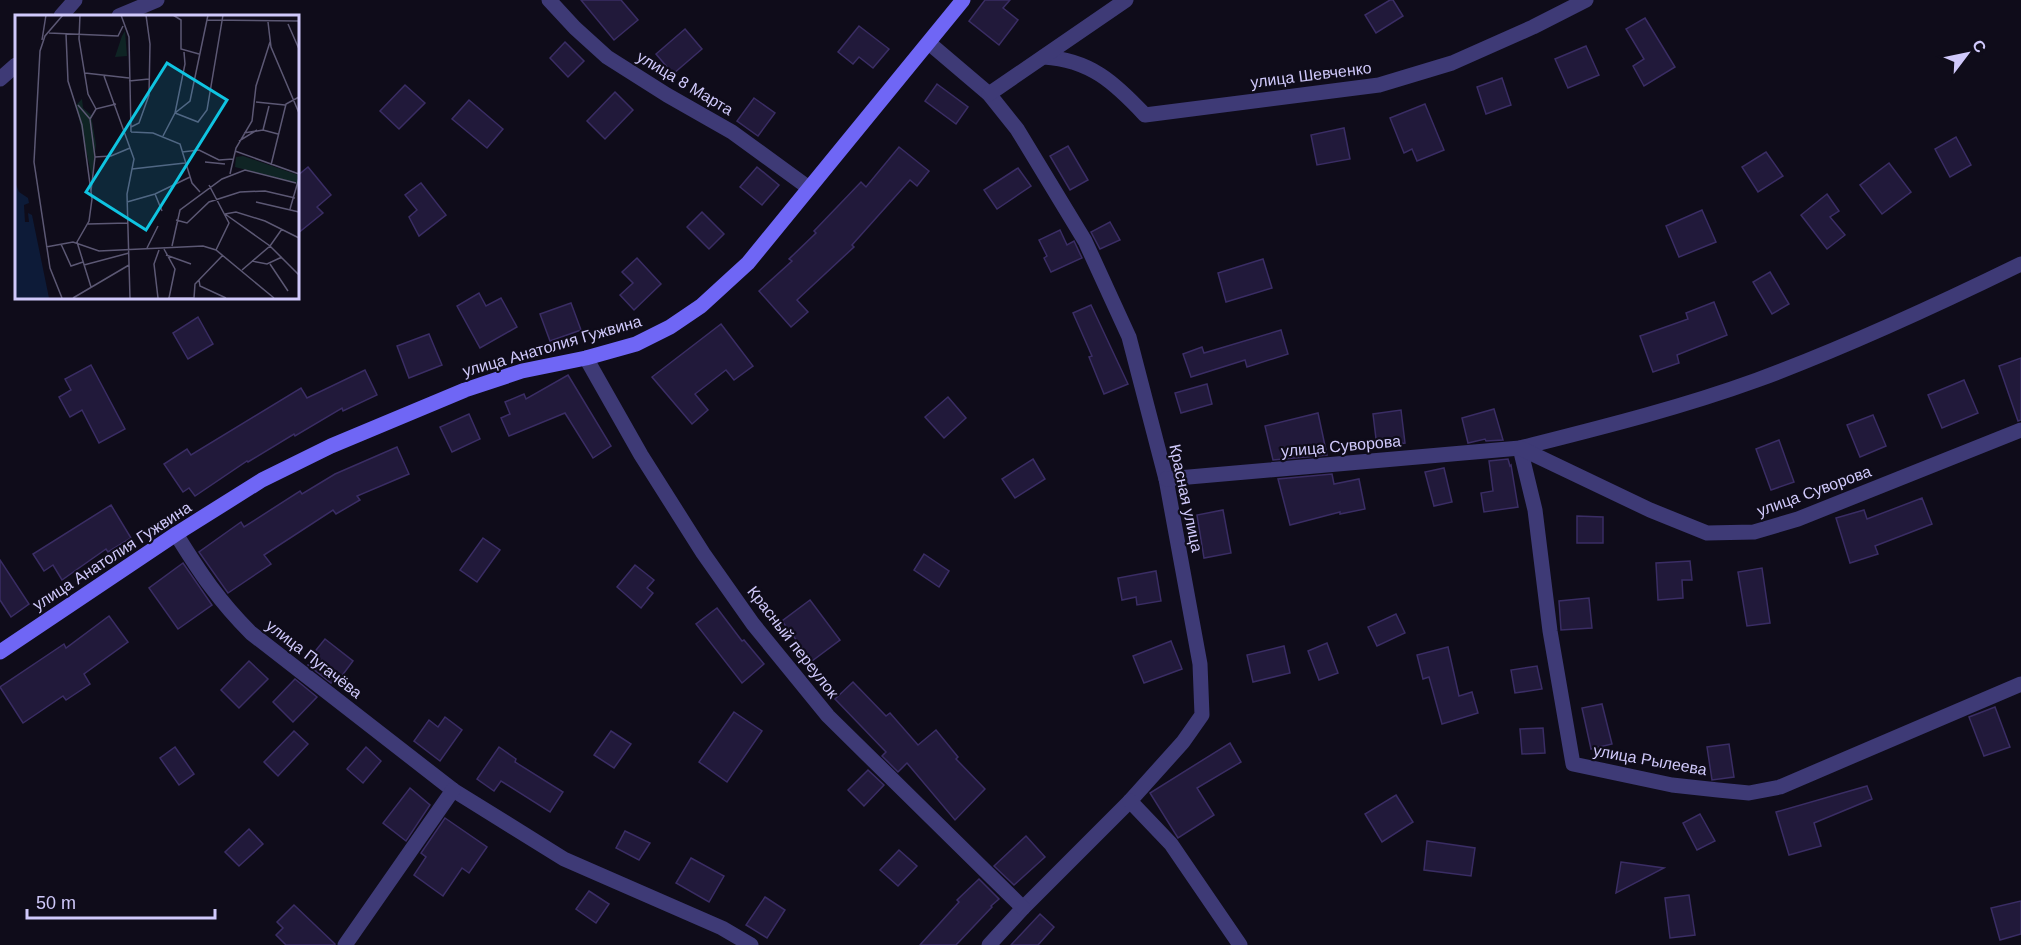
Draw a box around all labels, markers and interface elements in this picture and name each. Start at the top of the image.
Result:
inset map [15,15,298,298]
north arrow [1937,24,1997,84]
text: С [1969,37,1990,56]
street label: улица 8 Марта [634,48,736,118]
street label: улица Шевченко [1249,59,1373,91]
street label: улица Анатолия Гужвина [461,312,643,380]
street label: улица Суворова [1280,432,1402,460]
street label: Красная улица [1166,442,1206,554]
street label: улица Суворова [1755,462,1873,520]
street label: улица Анатолия Гужвина [30,498,194,614]
street label: Красный переулок [744,583,843,702]
street label: улица Пугачёва [263,616,365,702]
street label: улица Рылеева [1592,742,1708,778]
scale bar [27,882,214,920]
text: 50 m [36,893,76,913]

